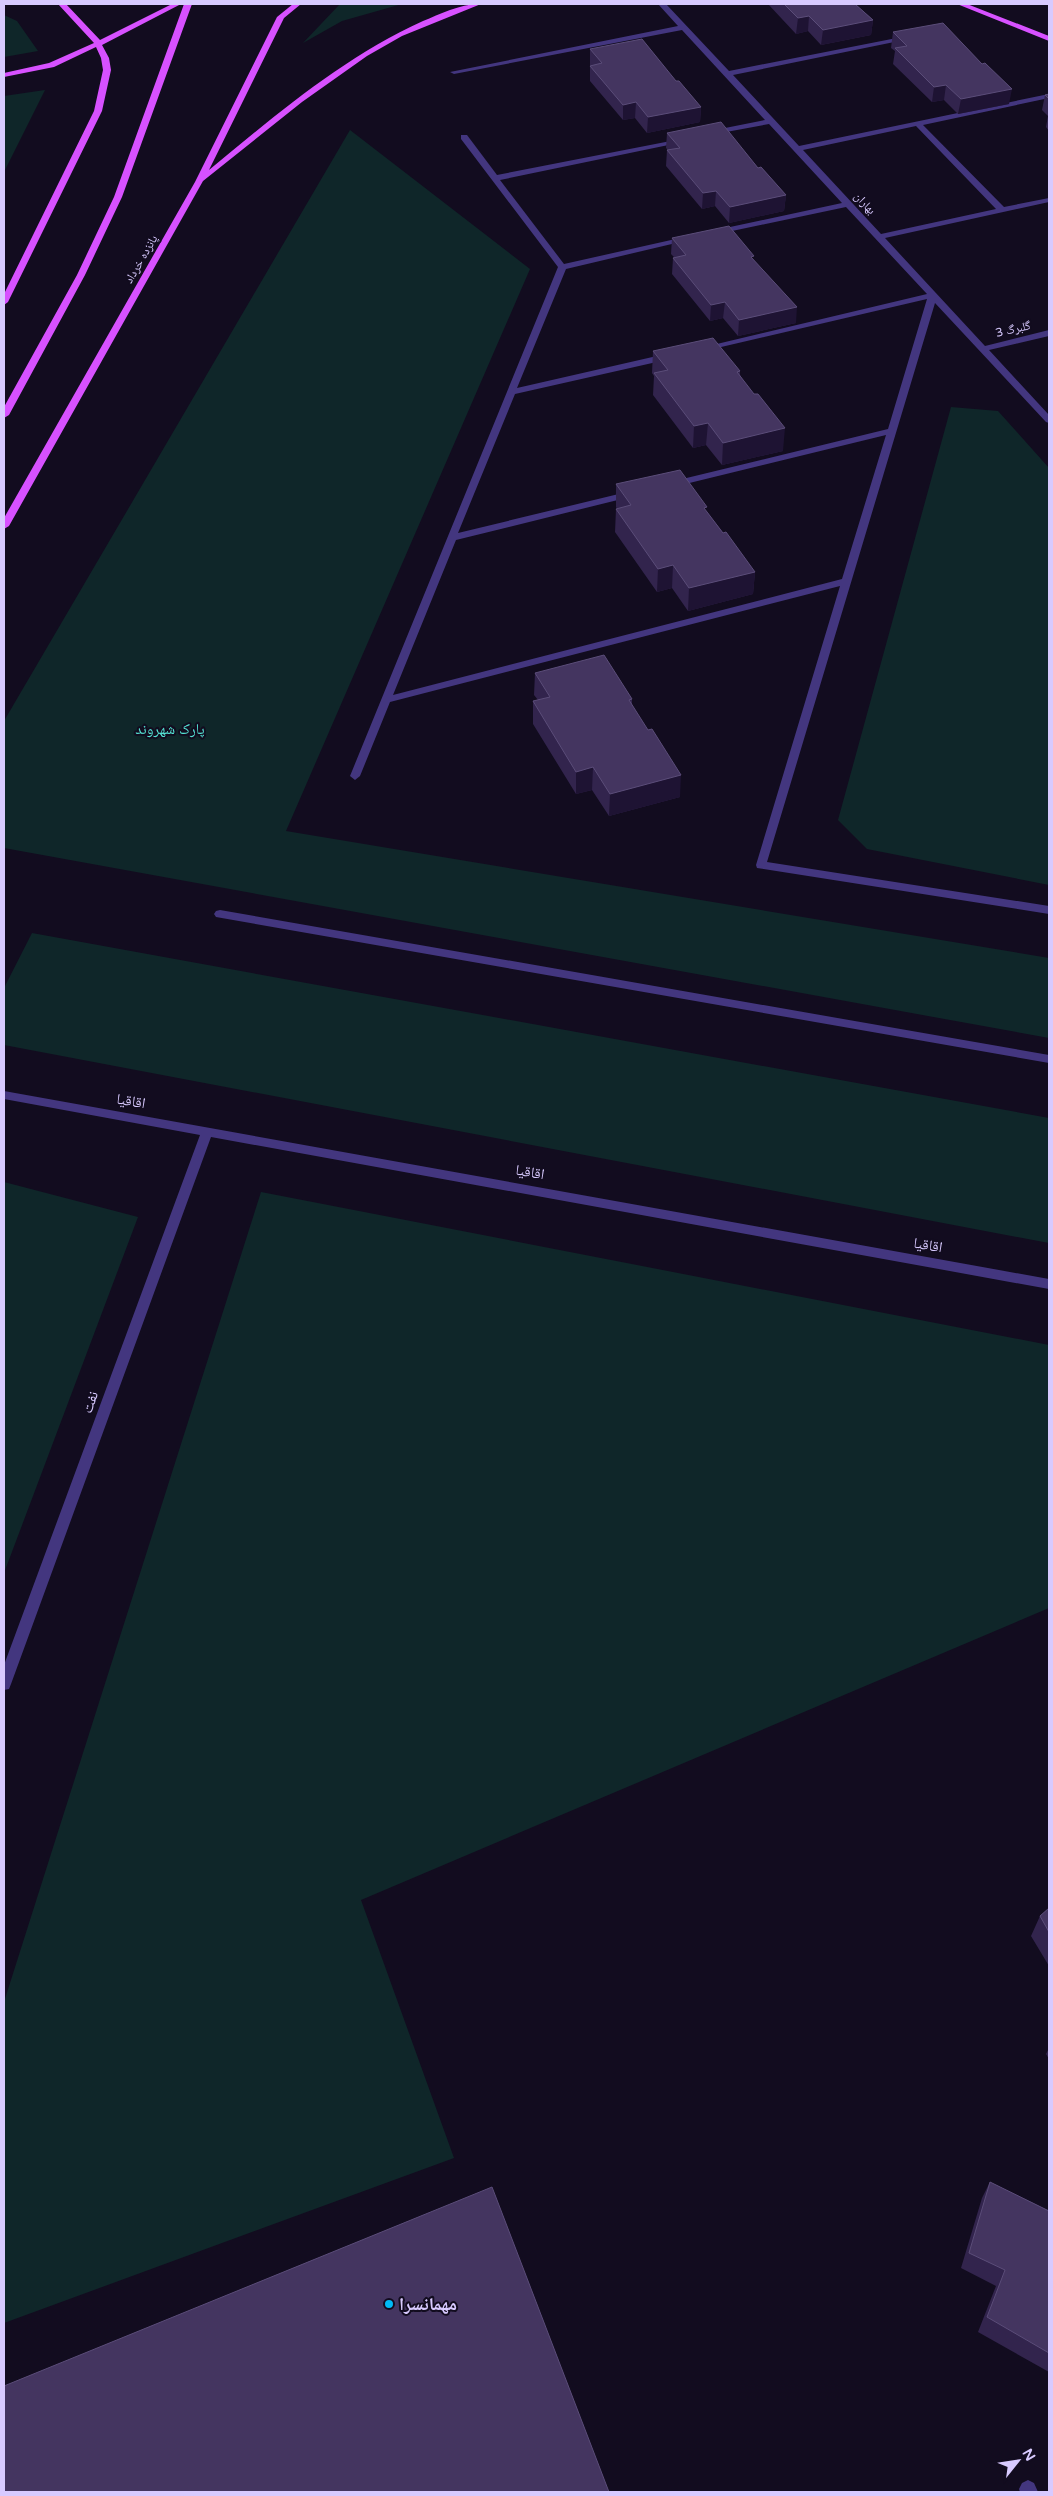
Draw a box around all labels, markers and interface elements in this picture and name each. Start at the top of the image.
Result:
street label: بهاران [851,189,879,217]
street label: پانزده خرداد [122,232,161,286]
street label: گلبرگ 3 [994,318,1032,340]
park label: پارک شهروند [135,720,205,738]
street label: اقاقیا [115,1090,147,1112]
street label: اقاقیا [514,1161,546,1183]
street label: اقاقیا [912,1234,944,1256]
street label: نفت [78,1388,102,1416]
place label: مهمانسرا [399,2293,457,2315]
marker: مهمانسرا [383,2298,395,2310]
north arrow [993,2436,1043,2486]
text: N [1019,2446,1039,2464]

